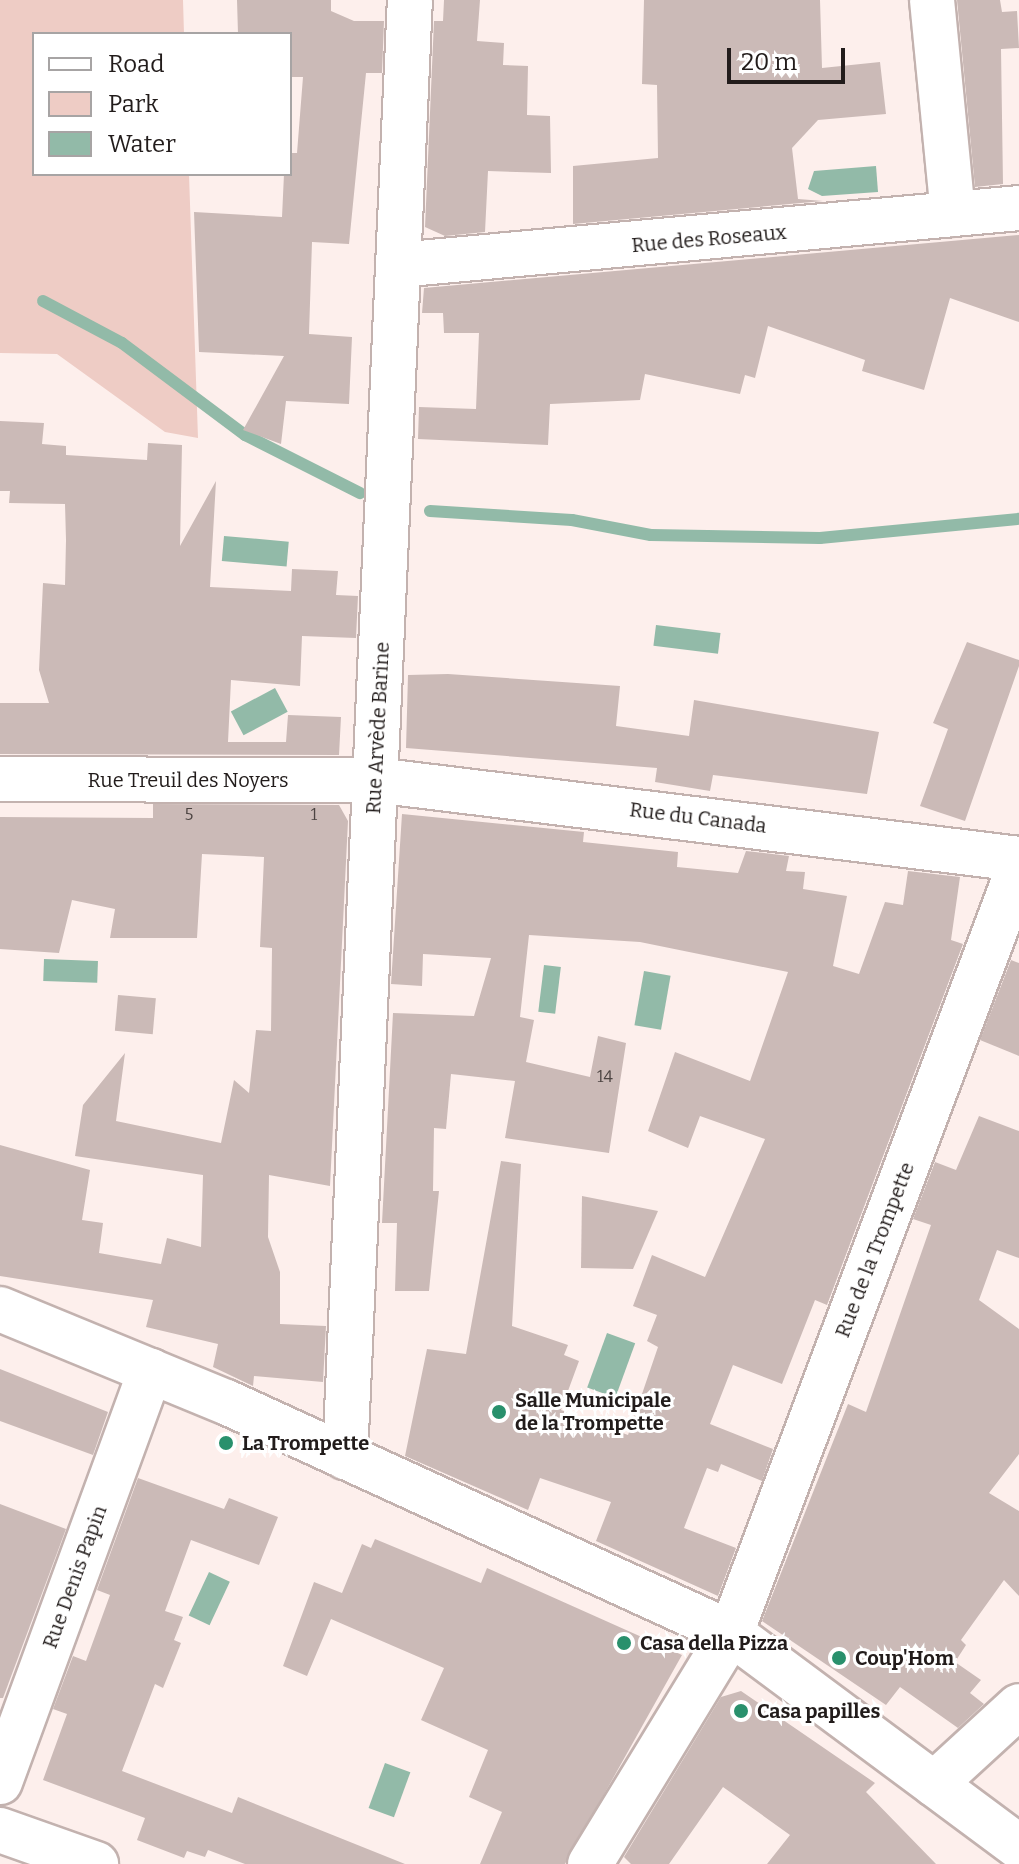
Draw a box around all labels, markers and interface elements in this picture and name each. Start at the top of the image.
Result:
legend [32,32,292,176]
scale bar [731,32,849,82]
text: 20 m [741,48,797,76]
text: Road [108,50,164,78]
text: Park [108,90,159,118]
text: Water [108,130,176,158]
street label: Rue des Roseaux [630,220,788,258]
street label: Rue Arvède Barine [362,641,394,815]
street label: Rue Treuil des Noyers [87,768,289,792]
street label: Rue du Canada [628,798,768,838]
house number: 5 [185,805,193,825]
house number: 1 [311,805,317,825]
house number: 14 [597,1067,613,1087]
street label: Rue de la Trompette [831,1159,919,1341]
place label: Salle Municipale de la Trompette [515,1388,671,1435]
marker: Salle Municipale de la Trompette [490,1403,508,1421]
place label: La Trompette [242,1431,369,1455]
marker: La Trompette [217,1434,235,1452]
street label: Rue Denis Papin [38,1502,112,1652]
place label: Casa della Pizza [640,1631,788,1655]
marker: Casa della Pizza [615,1634,633,1652]
place label: Coup'Hom [855,1646,954,1670]
marker: Coup'Hom [830,1649,848,1667]
place label: Casa papilles [757,1699,880,1723]
marker: Casa papilles [732,1702,750,1720]

